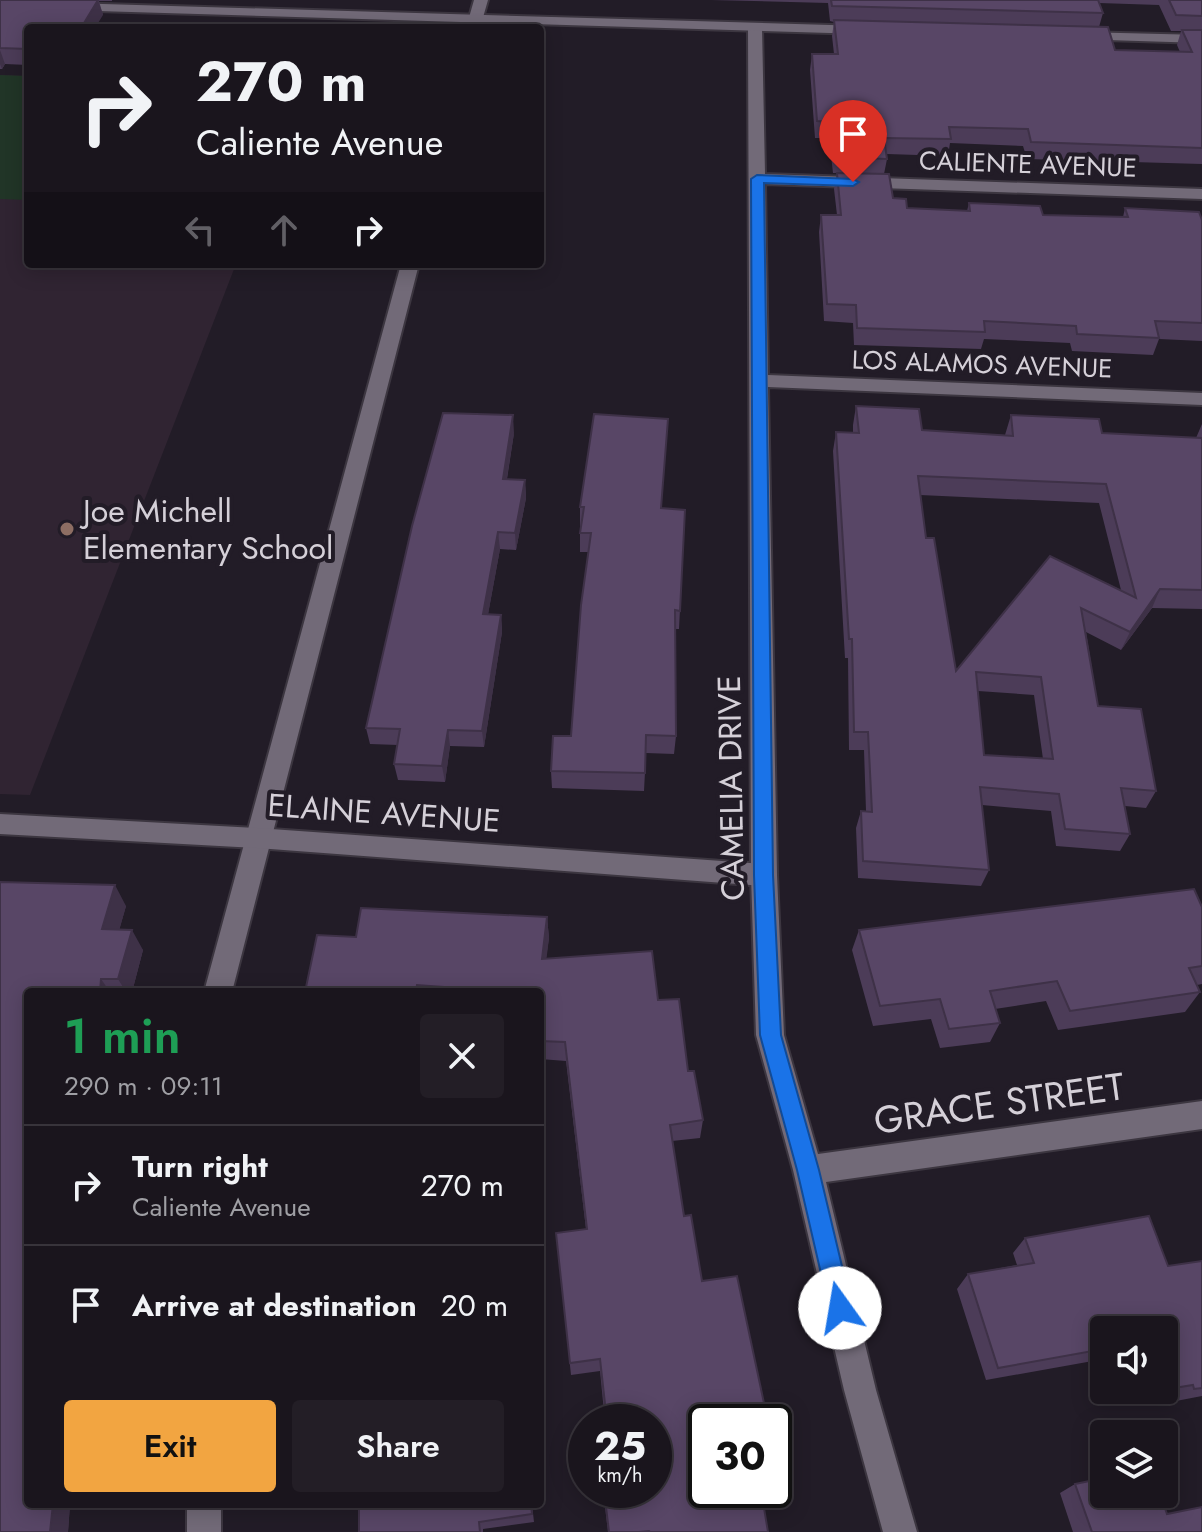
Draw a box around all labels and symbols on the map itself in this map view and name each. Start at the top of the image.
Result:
pin [819,100,887,182]
street label: CALIENTE AVENUE [918,141,1138,187]
street label: LOS ALAMOS AVENUE [851,340,1113,388]
place label: Joe Michell Elementary School [79,488,333,571]
marker: Joe Michell Elementary School [58,520,76,538]
street label: CAMELIA DRIVE [706,675,756,901]
street label: ELAINE AVENUE [266,782,502,844]
street label: GRACE STREET [870,1058,1128,1148]
position arrow [798,1266,882,1350]
speed limit sign: 30 [688,1404,792,1508]

